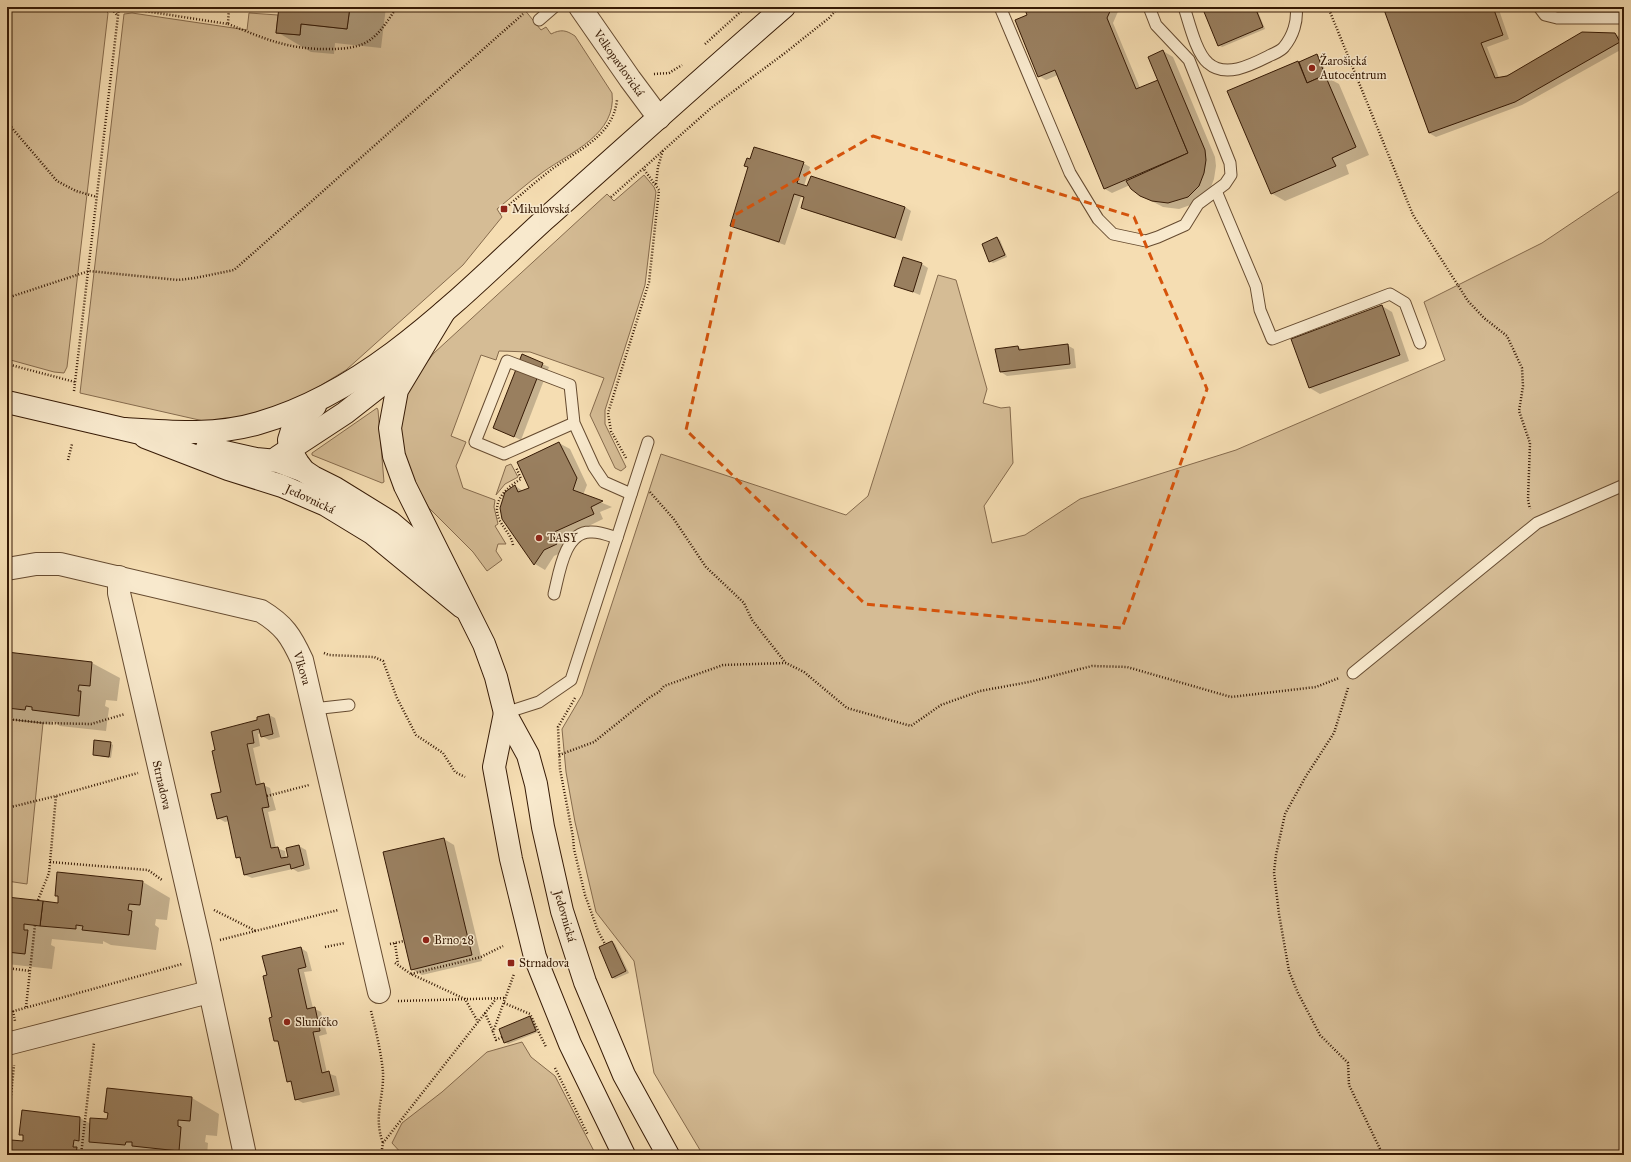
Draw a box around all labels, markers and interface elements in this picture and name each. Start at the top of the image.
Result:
street label: Velkopavlovická [590,26,648,100]
place label: Žarošická Autocentrum [1319,52,1387,82]
marker: Žarošická Autocentrum [1307,63,1317,73]
place label: Mikulovská [512,202,571,216]
marker: Mikulovská [499,204,509,214]
street label: Jedovnická [281,481,338,518]
place label: TASY [547,531,578,545]
marker: TASY [534,533,544,543]
street label: Vlkova [290,649,314,687]
street label: Strnadova [150,759,175,812]
street label: Jedovnická [549,887,579,945]
place label: Brno 28 [434,933,474,947]
marker: Brno 28 [421,935,431,945]
place label: Strnadova [519,956,570,970]
marker: Strnadova [506,958,516,968]
place label: Sluníčko [295,1015,338,1029]
marker: Sluníčko [282,1017,292,1027]

